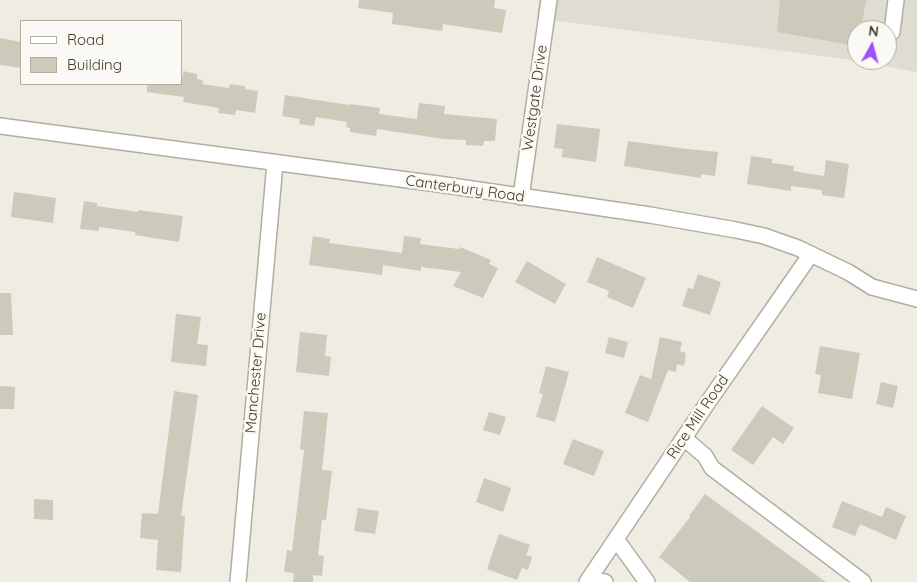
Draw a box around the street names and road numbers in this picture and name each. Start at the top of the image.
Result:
street label: Westgate Drive [519,44,551,152]
street label: Canterbury Road [404,172,526,206]
street label: Manchester Drive [242,312,270,434]
street label: Rice Mill Road [663,372,733,462]

